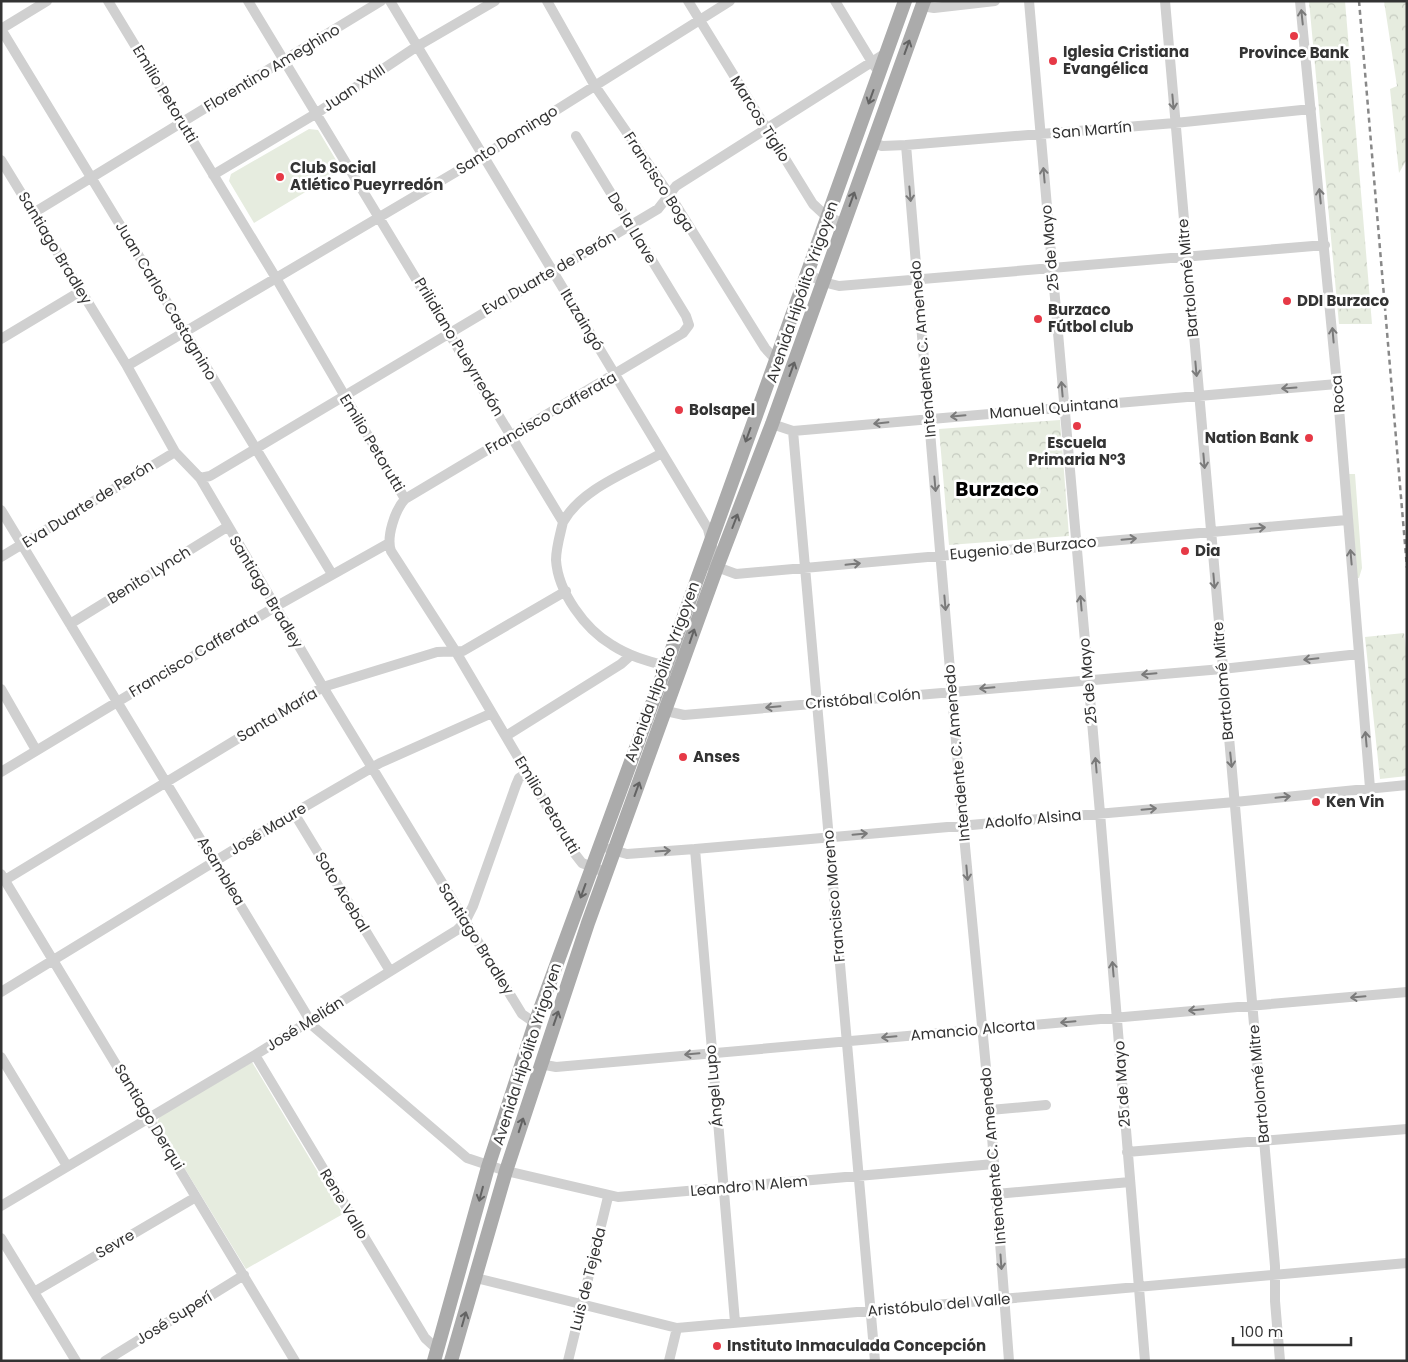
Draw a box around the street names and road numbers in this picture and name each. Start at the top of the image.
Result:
street label: Florentino Ameghino [200,19,344,117]
street label: Emilio Petorutti [128,41,203,147]
street label: Juan XXIII [318,59,389,116]
street label: Marcos Tiglio [726,72,795,166]
street label: Santo Domingo [452,100,562,179]
street label: San Martín [1051,116,1133,143]
street label: Francisco Boga [619,128,700,236]
street label: Santiago Bradley [13,187,98,309]
street label: De la Llave [603,188,662,267]
street label: Avenida Hipólito Yrigoyen [761,198,843,385]
street label: 25 de Mayo [1035,204,1064,292]
street label: Juan Carlos Castagnino [111,218,222,384]
street label: Bartolomé Mitre [1172,218,1203,338]
street label: Eva Duarte de Perón [478,226,619,319]
street label: Intendente C. Amenedo [904,260,941,438]
street label: Prilidiano Pueyrredón [410,273,509,420]
street label: Ituzaingó [556,285,609,355]
street label: Francisco Cafferata [481,366,620,459]
street label: Roca [1325,374,1350,414]
street label: Emilio Petorutti [335,390,410,496]
street label: Manuel Quintana [989,391,1119,424]
street label: Eva Duarte de Perón [18,455,157,553]
street label: Santiago Bradley [224,531,309,653]
street label: Eugenio de Burzaco [949,531,1097,564]
street label: Benito Lynch [103,541,194,608]
street label: Avenida Hipólito Yrigoyen [619,579,704,765]
street label: Francisco Cafferata [125,607,263,702]
street label: Bartolomé Mitre [1207,621,1238,741]
street label: 25 de Mayo [1073,637,1102,725]
street label: Intendente C. Amenedo [938,664,975,842]
street label: Santa María [232,682,321,747]
street label: Cristóbal Colón [804,683,922,714]
street label: Emilio Petorutti [510,752,585,858]
street label: José Maure [225,797,310,860]
street label: Adolfo Alsina [984,804,1082,833]
street label: Francisco Moreno [817,829,850,963]
street label: Asamblea [193,832,250,909]
street label: Soto Acebal [310,848,375,936]
street label: Santiago Bradley [434,879,520,999]
street label: Avenida Hipólito Yrigoyen [487,960,566,1148]
street label: José Melián [262,991,348,1056]
street label: Amancio Alcorta [910,1014,1036,1045]
street label: Bartolomé Mitre [1243,1024,1274,1144]
street label: 25 de Mayo [1108,1040,1135,1128]
street label: Ángel Lupo [699,1044,728,1128]
street label: Santiago Derqui [109,1060,189,1174]
street label: Intendente C. Amenedo [974,1067,1011,1245]
street label: Rene Vallo [315,1165,374,1243]
street label: Leandro N Alem [689,1170,809,1201]
street label: Sevre [92,1224,138,1263]
street label: Luis de Tejeda [565,1225,610,1333]
street label: José Superí [132,1286,216,1349]
street label: Aristóbulo del Valle [867,1288,1011,1321]

